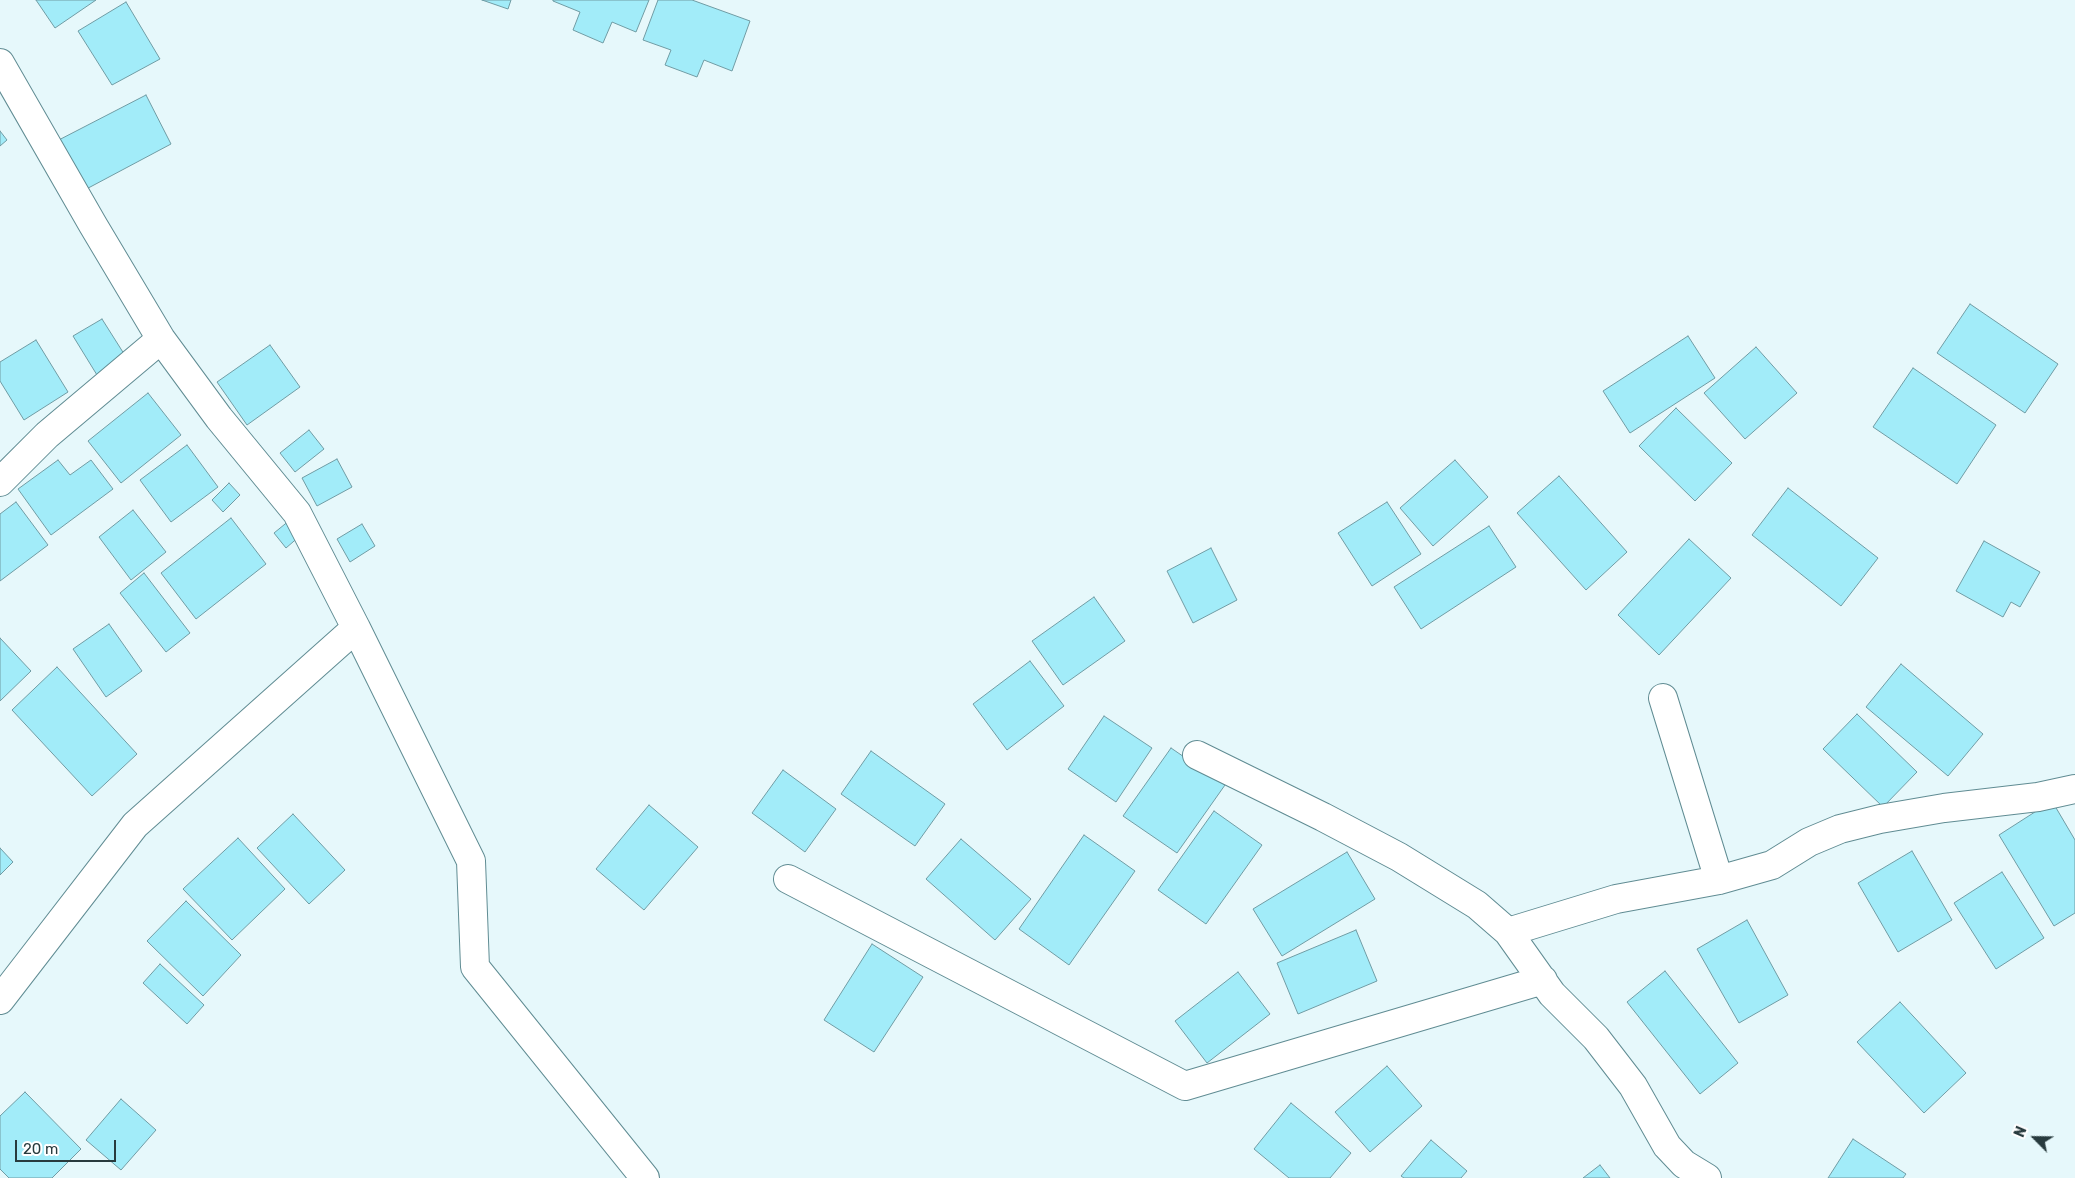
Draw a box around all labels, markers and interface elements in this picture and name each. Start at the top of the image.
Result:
north arrow [2010,1113,2060,1163]
text: N [2011,1124,2031,1140]
scale bar [18,1130,119,1162]
text: 20 m [23,1140,58,1158]

